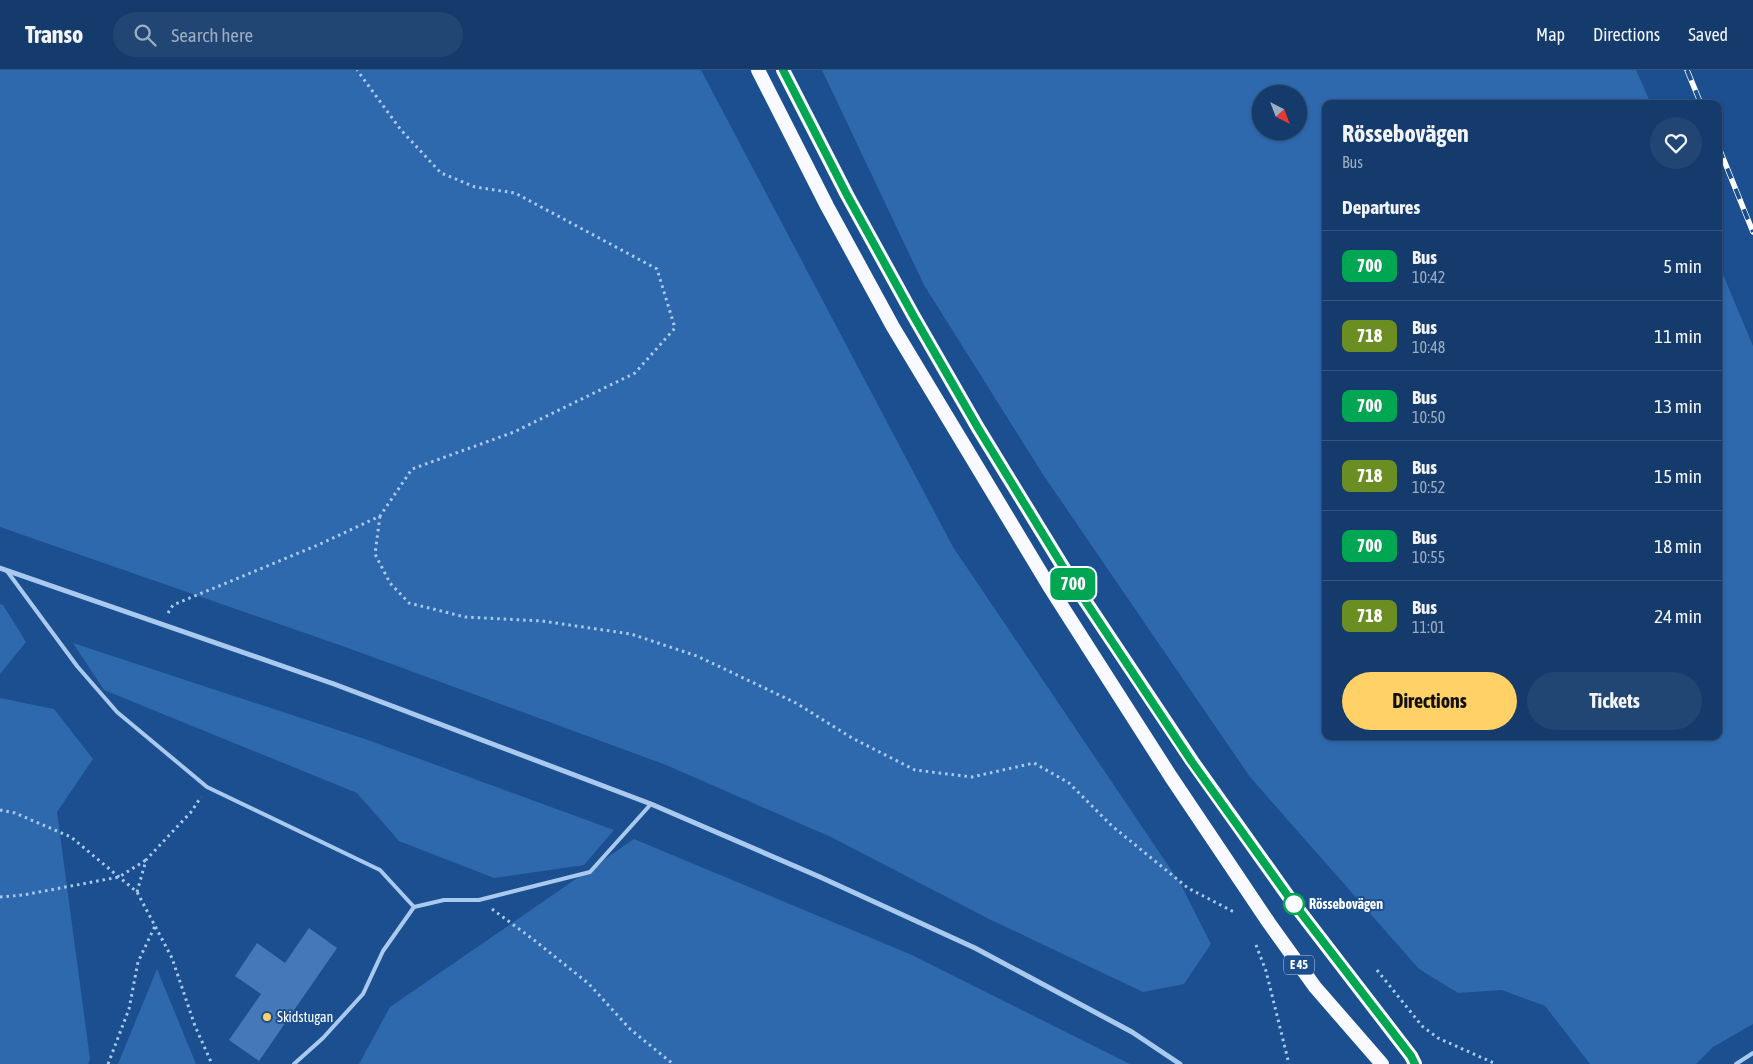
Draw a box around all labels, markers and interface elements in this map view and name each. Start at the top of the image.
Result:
search box [113,12,463,57]
text: Transo [25,21,83,48]
icon: search [131,21,159,49]
text: Search here [171,24,253,46]
text: Map [1536,24,1565,45]
text: Directions [1593,24,1660,45]
text: Saved [1688,24,1728,45]
north arrow [1252,85,1308,140]
map controls [1252,85,1307,140]
button: heart [1650,117,1702,169]
text: Rössebovägen [1342,120,1469,147]
text: Bus [1342,153,1363,171]
text: Departures [1342,196,1420,218]
text: Bus [1412,246,1437,268]
text: 700 [1357,255,1382,276]
text: 5 min [1663,255,1702,277]
text: 10:42 [1412,268,1445,286]
text: Bus [1412,316,1437,338]
text: 718 [1357,325,1382,346]
text: 11 min [1654,325,1702,347]
text: 10:48 [1412,338,1445,356]
text: Bus [1412,386,1437,408]
text: 700 [1357,395,1382,416]
text: 13 min [1654,395,1702,417]
text: 10:50 [1412,408,1445,426]
text: Bus [1412,456,1437,478]
text: 718 [1357,465,1382,486]
text: 15 min [1654,465,1702,487]
text: 10:52 [1412,478,1445,496]
text: Bus [1412,526,1437,548]
text: 700 [1357,535,1382,556]
text: 18 min [1654,535,1702,557]
text: 10:55 [1412,548,1445,566]
line badge: 700 [1044,568,1102,600]
text: 700 [1060,573,1086,594]
text: Bus [1412,596,1437,618]
text: 718 [1357,605,1382,626]
text: 24 min [1654,605,1702,627]
text: 11:01 [1412,618,1445,636]
button: Directions [1342,672,1517,730]
button: Tickets [1527,672,1702,730]
marker: Rössebovägen [1283,893,1305,915]
place label: Rössebovägen [1309,896,1383,912]
road number: E 45 [1284,956,1314,974]
place label: Skidstugan [277,1009,333,1025]
marker: Skidstugan [261,1011,273,1023]

